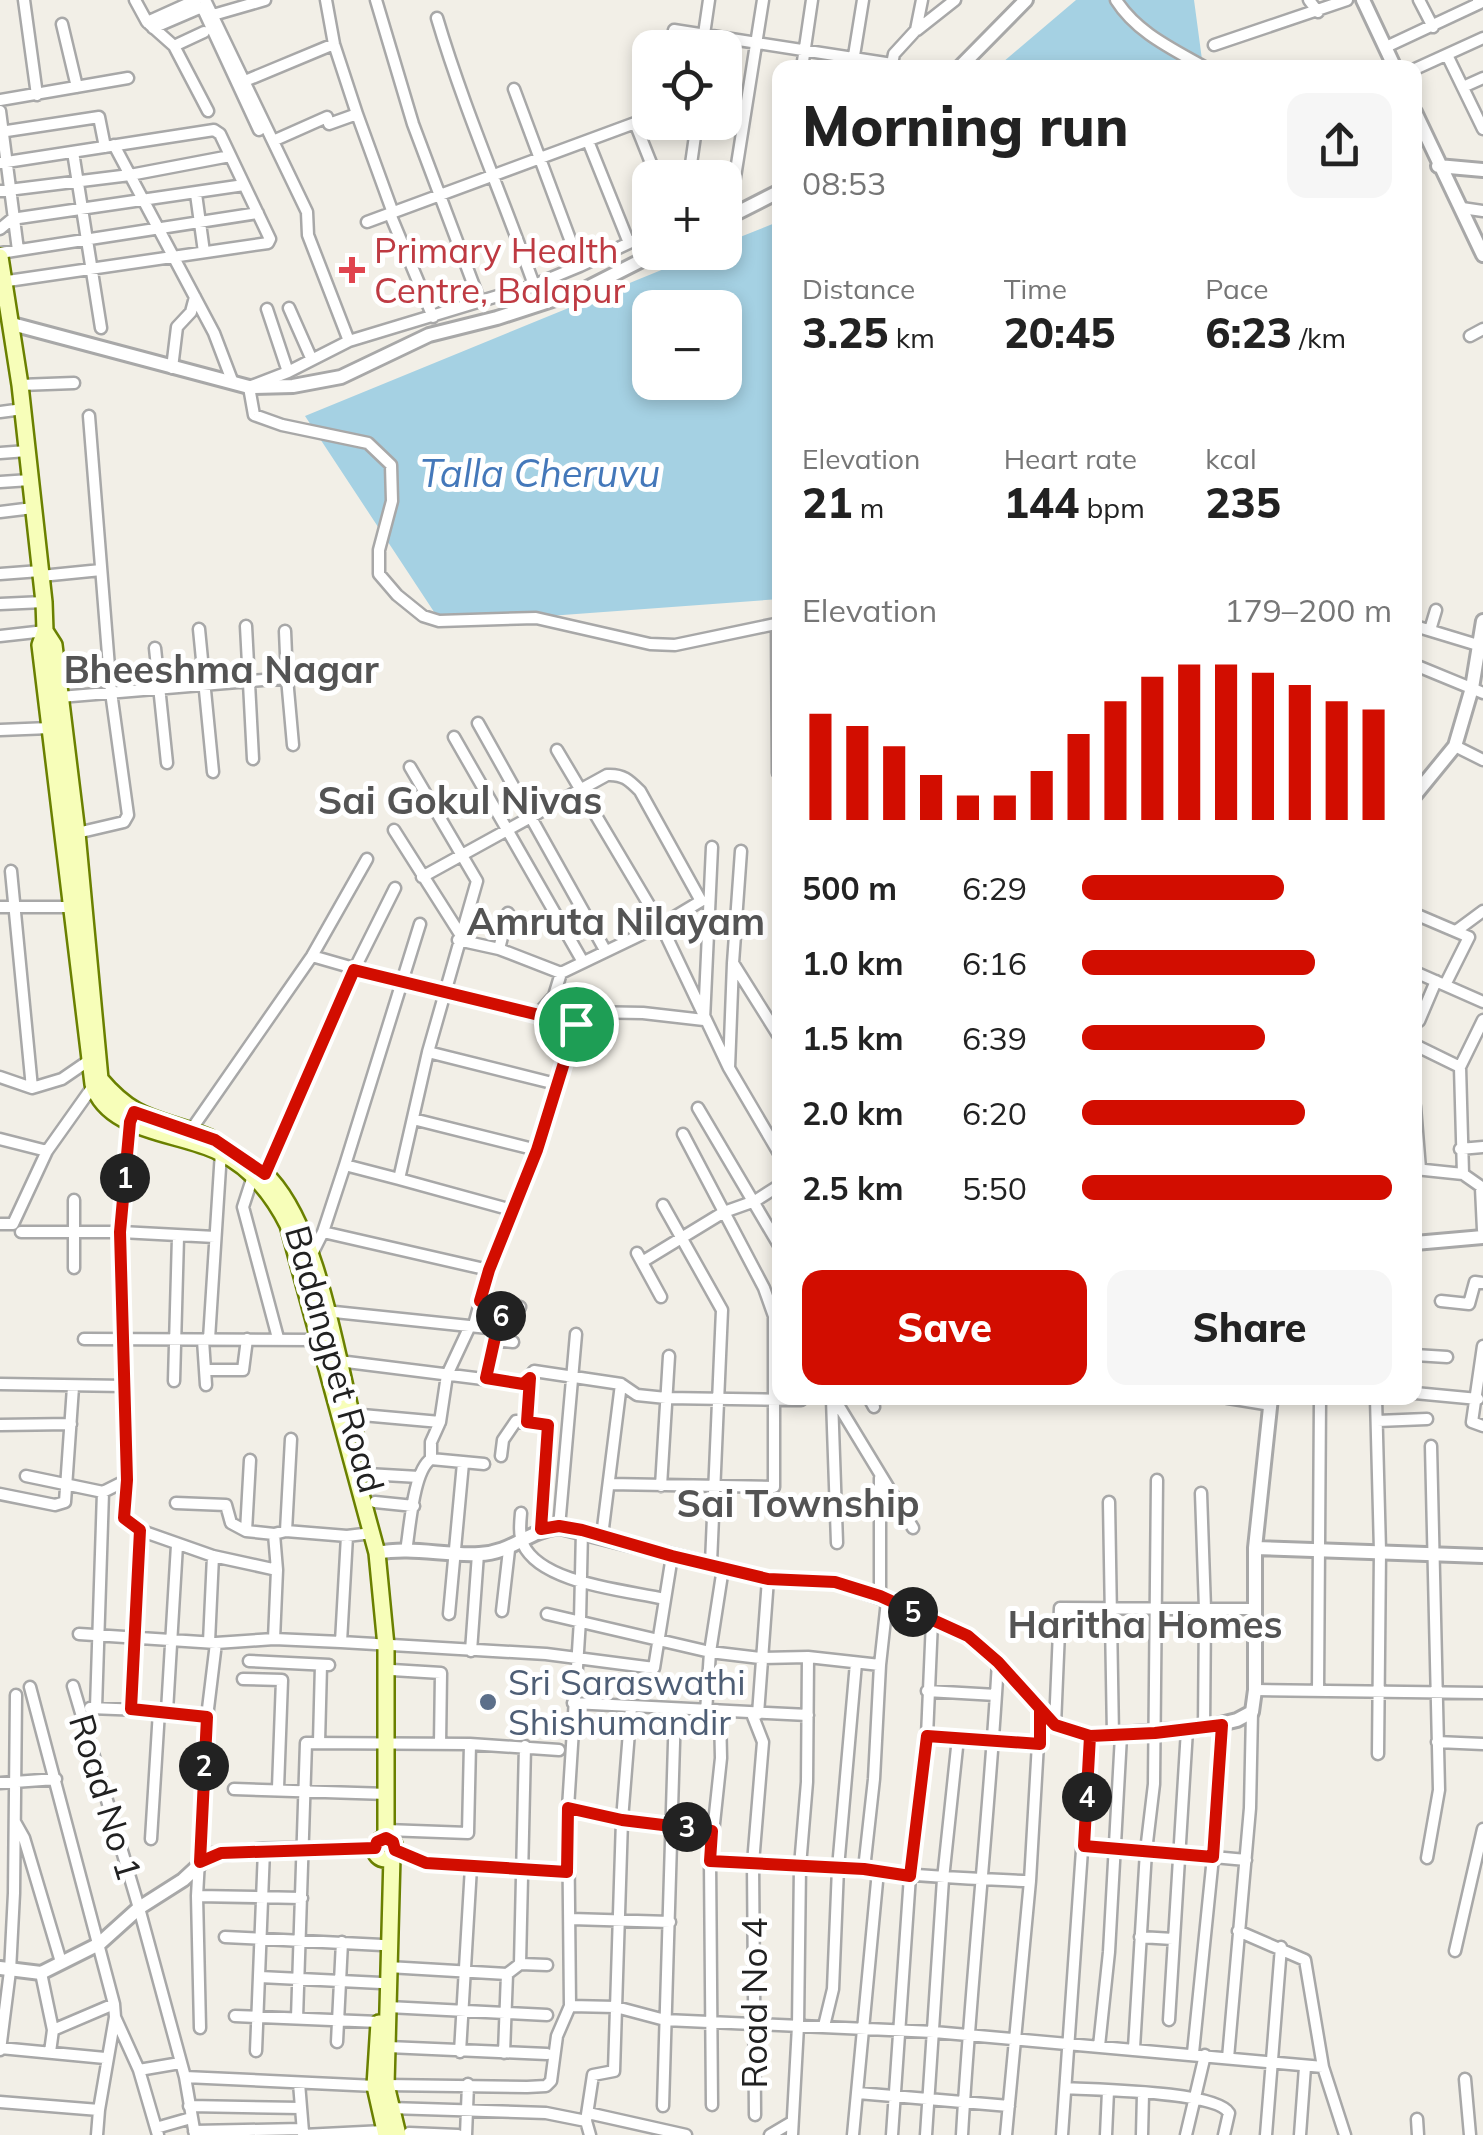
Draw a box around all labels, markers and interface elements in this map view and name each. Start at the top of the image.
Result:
map controls [632,30,742,400]
button: locate [632,30,742,140]
text: Morning run [802,91,1129,160]
button: share [1287,93,1392,198]
button: + [632,160,742,270]
text: 08:53 [802,163,886,203]
place label: Primary Health Centre, Balapur [374,228,625,312]
marker: Primary Health Centre, Balapur [339,257,365,283]
text: Distance [802,271,915,306]
text: Time [1004,271,1067,306]
text: Pace [1205,271,1269,306]
button: − [632,290,742,400]
text: 3.25 [802,306,889,359]
text: 20:45 [1004,306,1115,359]
text: 6:23 [1205,306,1292,359]
text: km [889,320,935,355]
text: /km [1292,320,1346,355]
text: Elevation [802,441,920,476]
text: Heart rate [1004,441,1137,476]
text: kcal [1205,441,1257,476]
water label: Talla Cheruvu [420,449,660,497]
text: 21 [802,476,852,529]
text: 144 [1004,476,1079,529]
text: 235 [1205,476,1281,529]
text: m [852,490,884,525]
text: bpm [1079,490,1145,525]
text: Elevation [802,590,937,630]
text: 179–200 m [1224,590,1392,630]
district label: Bheeshma Nagar [63,645,379,693]
district label: Sai Gokul Nivas [318,776,602,824]
text: 500 m [802,868,897,908]
text: 6:29 [962,868,1027,908]
district label: Amruta Nilayam [467,897,765,945]
text: 1.0 km [802,943,904,983]
text: 6:16 [962,943,1027,983]
pin [534,982,619,1067]
icon: arrive [549,997,604,1052]
text: 1.5 km [802,1018,904,1058]
text: 6:39 [962,1018,1027,1058]
text: 2.0 km [802,1093,904,1133]
text: 6:20 [962,1093,1027,1133]
pin: 1 [100,1153,150,1203]
text: 1 [117,1160,133,1195]
text: 2.5 km [802,1168,904,1208]
text: 5:50 [962,1168,1027,1208]
street label: Badangpet Road [276,1220,394,1498]
button: Save [802,1270,1087,1385]
button: Share [1107,1270,1392,1385]
pin: 6 [476,1291,526,1341]
text: 6 [493,1298,509,1333]
district label: Sai Township [677,1479,919,1527]
pin: 5 [888,1587,938,1637]
text: 5 [905,1594,921,1629]
district label: Haritha Homes [1007,1600,1283,1648]
place label: Sri Saraswathi Shishumandir [508,1660,745,1744]
marker: Sri Saraswathi Shishumandir [477,1691,499,1713]
street label: Road No 1 [60,1709,152,1885]
pin: 2 [179,1741,229,1791]
text: 2 [196,1748,212,1783]
pin: 4 [1062,1772,1112,1822]
text: 4 [1079,1779,1095,1814]
pin: 3 [662,1802,712,1852]
text: 3 [679,1809,695,1844]
street label: Road No 4 [732,1917,776,2089]

